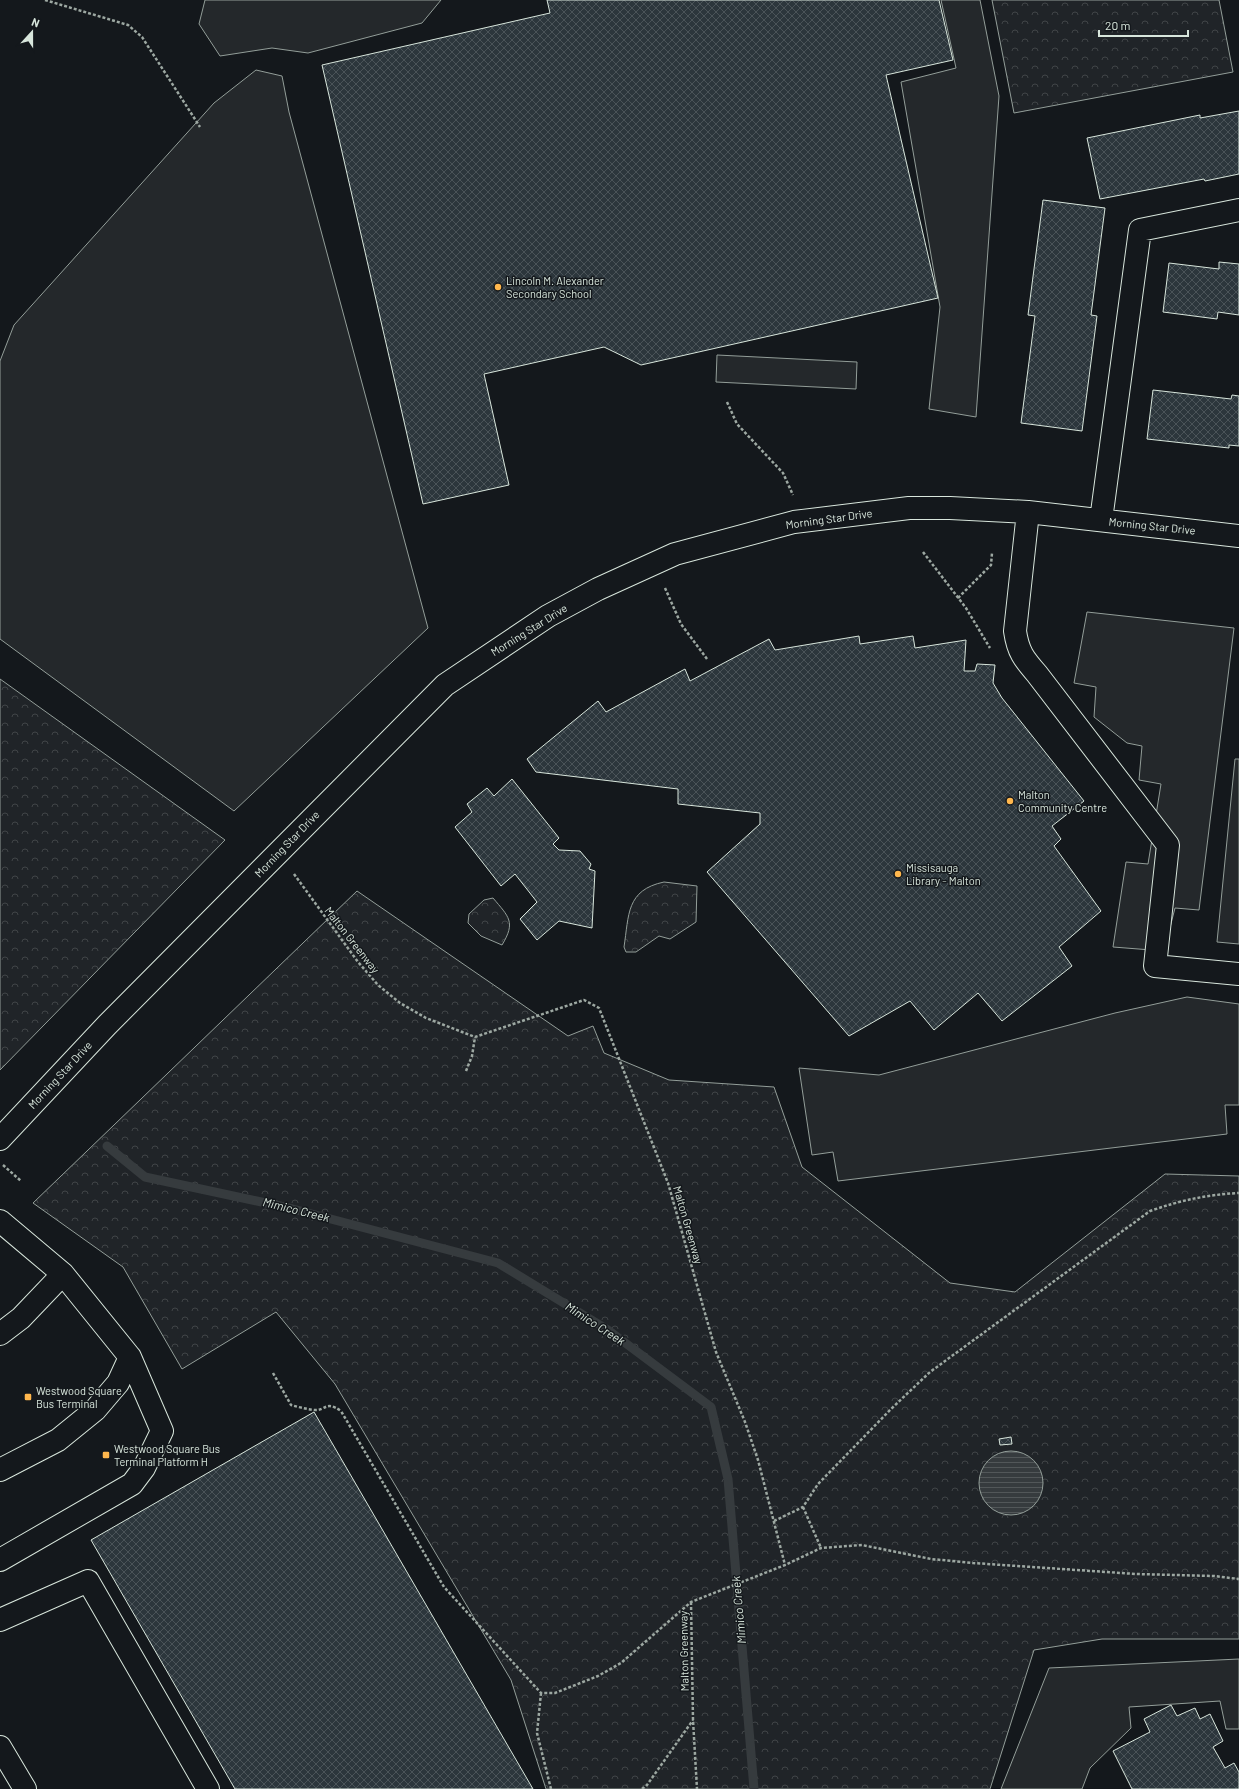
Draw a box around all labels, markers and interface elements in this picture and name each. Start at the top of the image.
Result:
north arrow [12,12,52,52]
scale bar [1099,12,1188,38]
text: N [30,15,42,30]
text: 20 m [1105,18,1131,32]
place label: Lincoln M. Alexander Secondary School [506,274,604,300]
marker: Lincoln M. Alexander Secondary School [493,282,503,292]
street label: Morning Star Drive [785,506,873,531]
street label: Morning Star Drive [1108,514,1196,537]
street label: Morning Star Drive [488,601,569,658]
place label: Malton Community Centre [1018,788,1107,814]
marker: Malton Community Centre [1005,796,1015,806]
street label: Morning Star Drive [252,808,322,880]
place label: Missisauga Library - Malton [906,861,981,887]
marker: Missisauga Library - Malton [893,869,903,879]
street label: Malton Greenway [322,904,382,975]
street label: Morning Star Drive [25,1038,94,1111]
street label: Malton Greenway [671,1184,706,1265]
water label: Mimico Creek [262,1194,331,1224]
water label: Mimico Creek [563,1299,628,1348]
place label: Westwood Square Bus Terminal [36,1384,122,1410]
marker: Westwood Square Bus Terminal [23,1392,33,1402]
place label: Westwood Square Bus Terminal Platform H [114,1442,220,1468]
marker: Westwood Square Bus Terminal Platform H [101,1450,111,1460]
water label: Mimico Creek [728,1575,748,1645]
street label: Malton Greenway [676,1611,691,1691]

